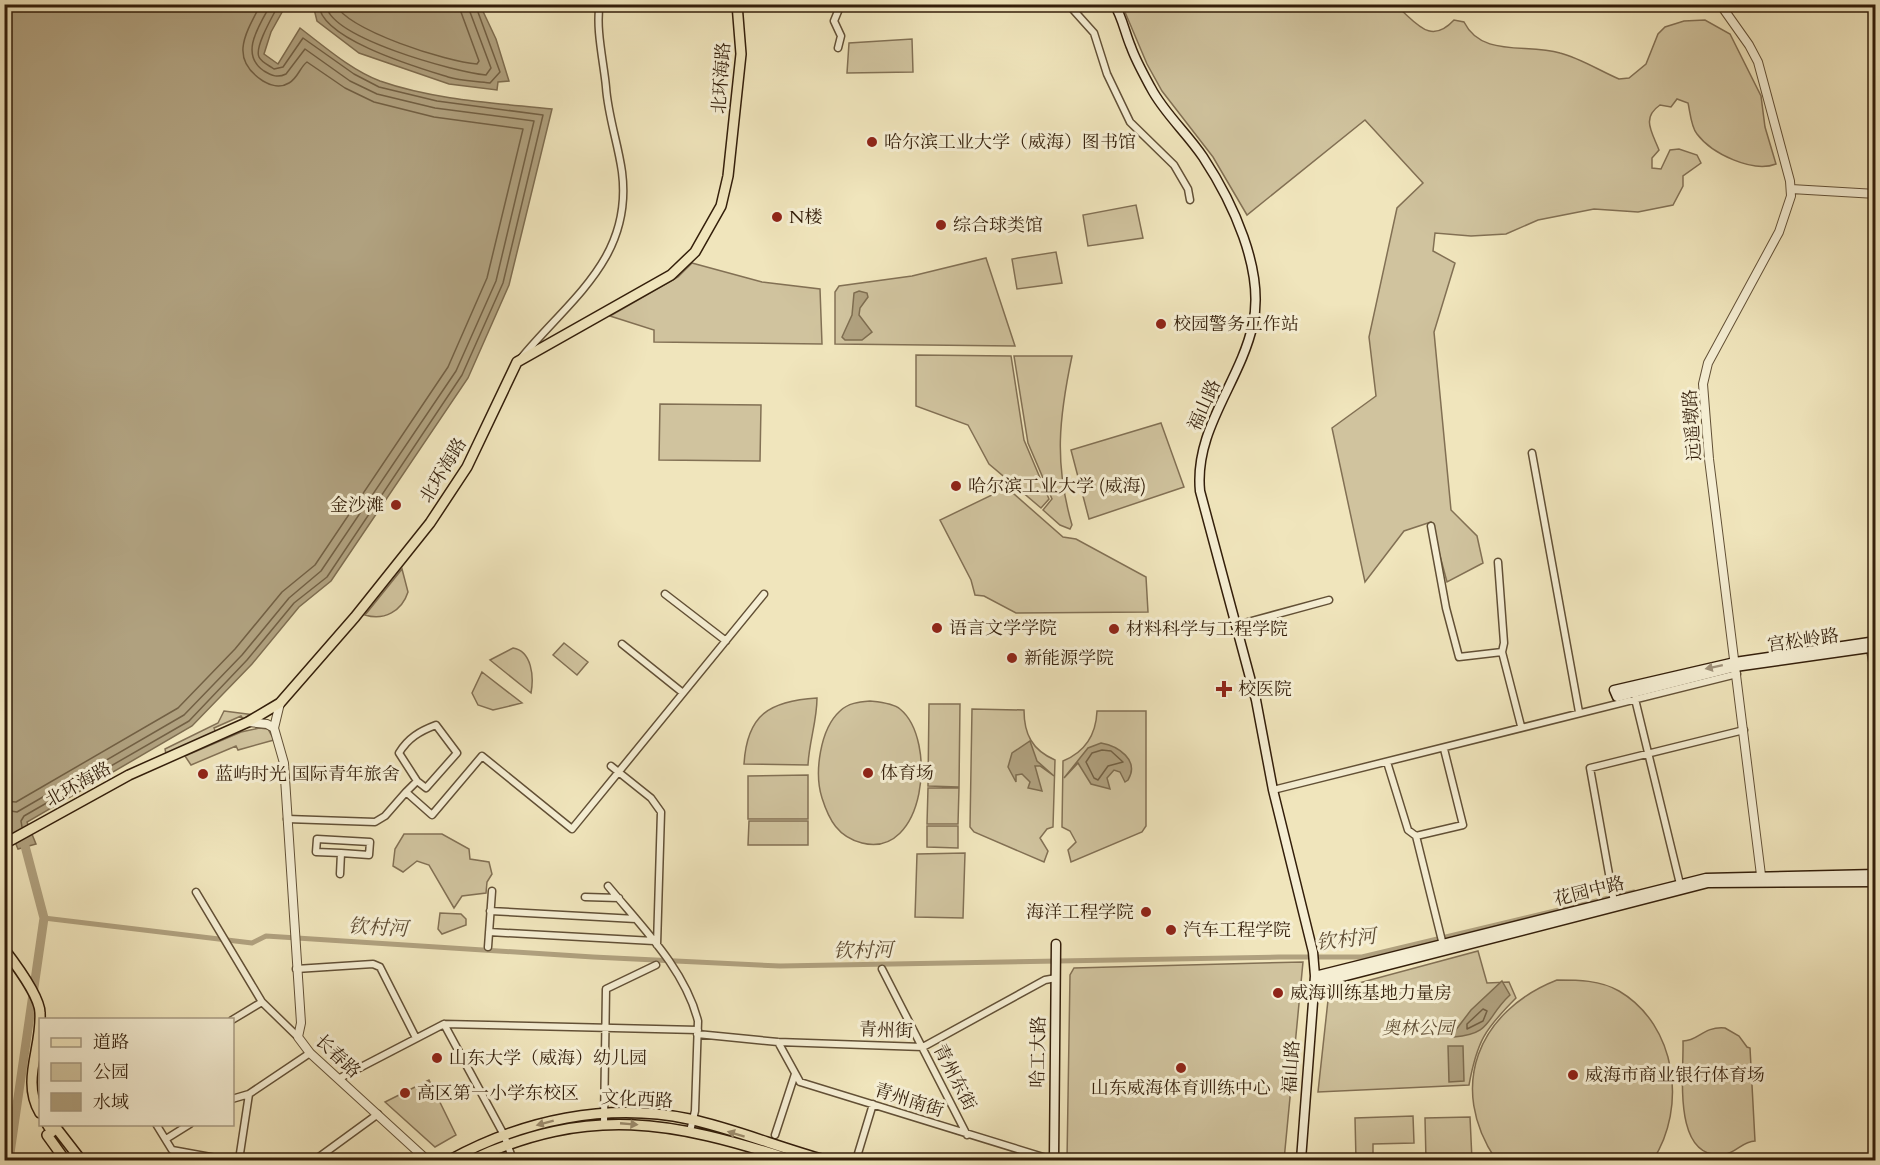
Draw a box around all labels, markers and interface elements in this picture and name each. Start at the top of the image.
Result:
street label: 北环海路 [707,41,736,115]
place label: 哈尔滨工业大学（威海）图书馆 [884,130,1136,155]
marker: 哈尔滨工业大学（威海）图书馆 [865,135,879,149]
place label: N楼 [789,205,822,230]
marker: N楼 [770,210,784,224]
place label: 综合球类馆 [953,213,1043,238]
marker: 综合球类馆 [934,218,948,232]
place label: 校园警务工作站 [1173,312,1299,337]
marker: 校园警务工作站 [1154,317,1168,331]
street label: 福山路 [1182,375,1227,435]
street label: 远遥墩路 [1678,388,1707,462]
street label: 北环海路 [414,433,473,508]
place label: 哈尔滨工业大学 (威海) [968,474,1146,499]
marker: 哈尔滨工业大学 (威海) [949,479,963,493]
place label: 金沙滩 [330,493,384,518]
marker: 金沙滩 [389,498,403,512]
place label: 语言文学学院 [949,616,1057,641]
place label: 材料科学与工程学院 [1126,617,1288,642]
marker: 语言文学学院 [930,621,944,635]
marker: 材料科学与工程学院 [1107,622,1121,636]
street label: 宫松岭路 [1766,623,1840,658]
place label: 新能源学院 [1024,646,1114,671]
marker: 新能源学院 [1005,651,1019,665]
one-way arrow [1704,663,1723,672]
place label: 校医院 [1238,677,1292,702]
marker: 校医院 [1215,680,1233,698]
street label: 北环海路 [41,756,116,813]
place label: 体育场 [880,761,934,786]
place label: 蓝屿时光 国际青年旅舍 [215,762,400,787]
marker: 体育场 [861,766,875,780]
marker: 蓝屿时光 国际青年旅舍 [196,767,210,781]
street label: 花园中路 [1551,871,1627,912]
place label: 海洋工程学院 [1026,900,1134,925]
marker: 海洋工程学院 [1139,905,1153,919]
water label: 钦村河 [347,912,412,943]
place label: 汽车工程学院 [1183,918,1291,943]
water label: 钦村河 [1315,922,1380,957]
marker: 汽车工程学院 [1164,923,1178,937]
water label: 钦村河 [833,936,896,965]
place label: 威海训练基地力量房 [1290,981,1452,1006]
marker: 威海训练基地力量房 [1271,986,1285,1000]
street label: 哈工大路 [1025,1016,1052,1088]
park label: 奥林公园 [1382,1016,1457,1041]
street label: 青州街 [859,1017,913,1044]
legend [39,1018,234,1126]
street label: 长春路 [309,1029,366,1084]
text: 道路 [93,1030,129,1055]
street label: 青州东街 [927,1039,982,1115]
street label: 福山路 [1277,1039,1306,1095]
place label: 山东大学（威海）幼儿园 [449,1046,647,1071]
marker: 山东大学（威海）幼儿园 [430,1051,444,1065]
text: 公园 [93,1060,129,1085]
marker: 山东威海体育训练中心 [1174,1061,1188,1075]
place label: 威海市商业银行体育场 [1585,1063,1765,1088]
marker: 威海市商业银行体育场 [1566,1068,1580,1082]
place label: 山东威海体育训练中心 [1091,1076,1271,1101]
street label: 青州南街 [871,1077,947,1123]
place label: 高区第一小学东校区 [417,1081,579,1106]
street label: 文化西路 [600,1085,674,1114]
marker: 高区第一小学东校区 [398,1086,412,1100]
text: 水域 [93,1090,129,1115]
one-way arrow [536,1118,554,1128]
one-way arrow [619,1119,638,1129]
one-way arrow [727,1129,745,1138]

